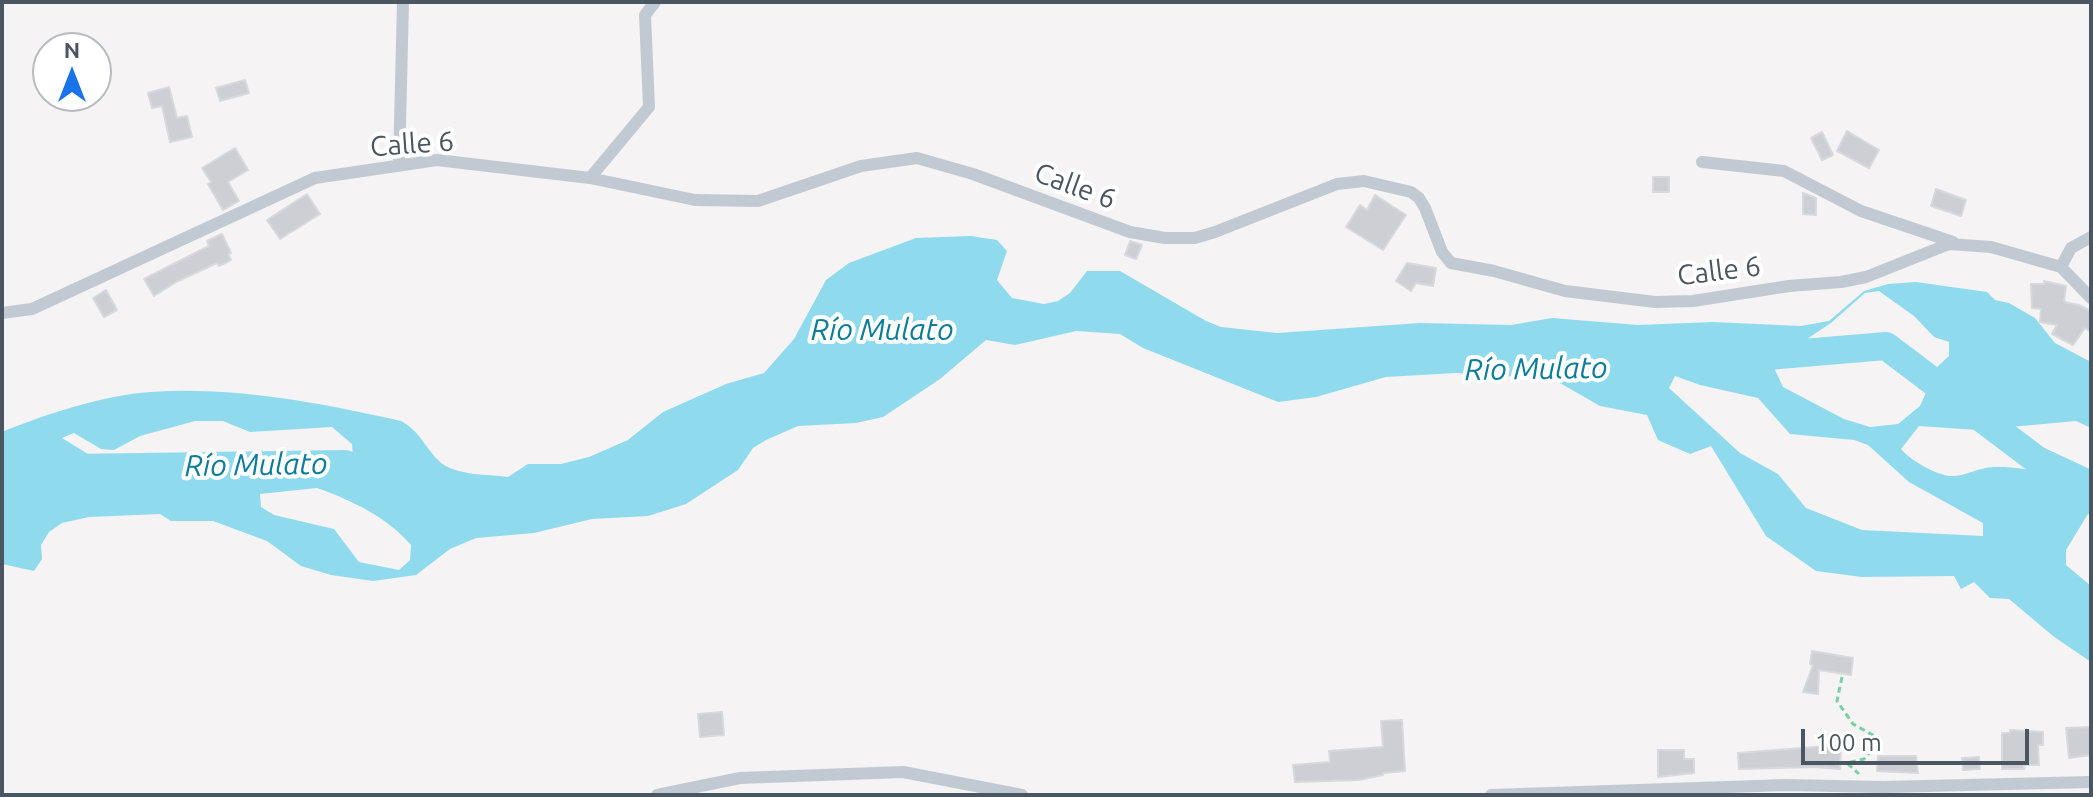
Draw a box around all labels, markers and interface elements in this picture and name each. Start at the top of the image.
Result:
north arrow [32,32,112,112]
text: N [64,37,80,62]
street label: Calle 6 [369,124,455,164]
street label: Calle 6 [1030,156,1120,216]
street label: Calle 6 [1675,249,1763,293]
water label: Río Mulato [811,312,953,348]
water label: Río Mulato [1464,350,1608,388]
water label: Río Mulato [184,446,328,484]
scale bar [1805,713,2033,763]
text: 100 m [1815,729,1882,756]

